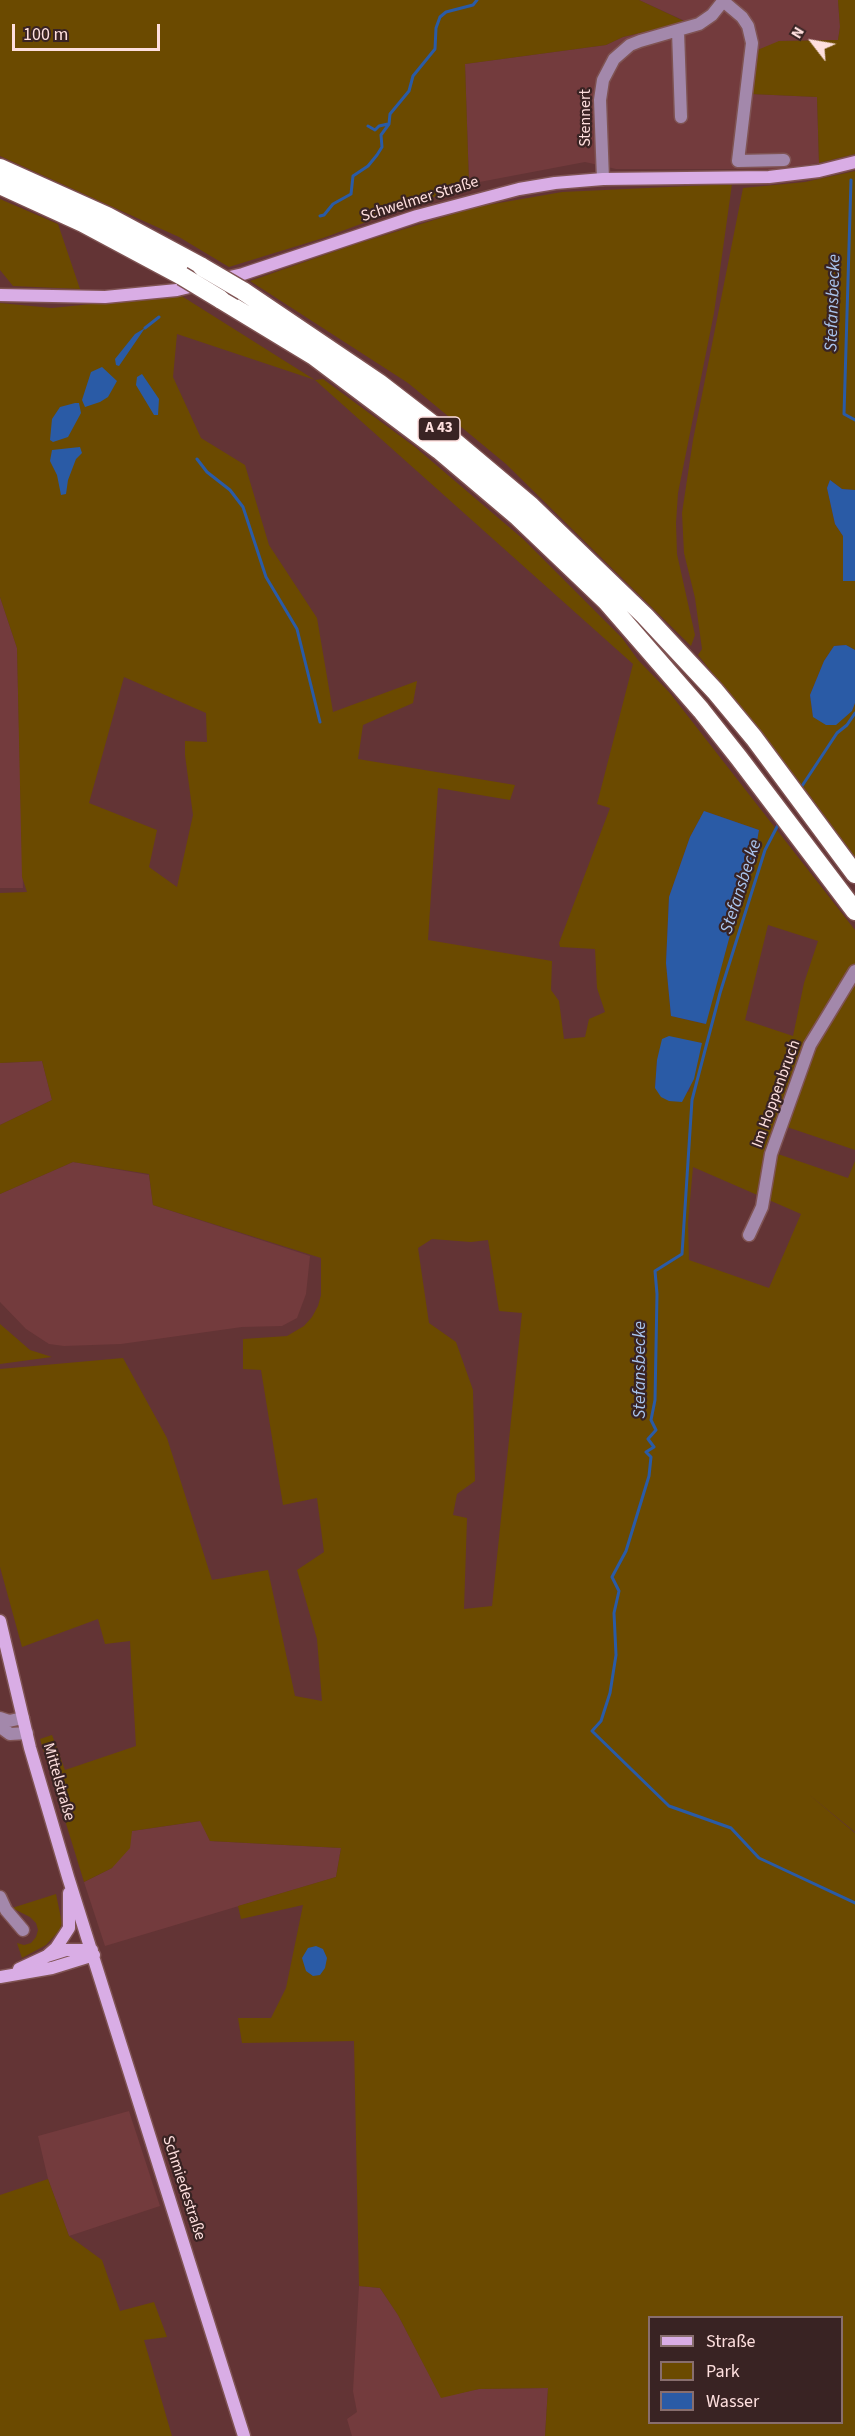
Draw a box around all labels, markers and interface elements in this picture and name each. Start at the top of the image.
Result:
scale bar [15,12,164,50]
north arrow [783,12,843,72]
text: 100 m [23,22,68,47]
text: N [785,23,810,43]
street label: Stennert [576,89,596,147]
street label: Schwelmer Straße [359,173,481,227]
water label: Stefansbecke [822,254,846,352]
road number: A 43 [418,417,460,441]
water label: Stefansbecke [717,837,767,937]
street label: Im Hoppenbruch [749,1037,805,1151]
water label: Stefansbecke [630,1321,652,1419]
street label: Mittelstraße [38,1741,78,1823]
street label: Schmiedestraße [157,2133,209,2243]
legend [648,2316,843,2424]
text: Straße [706,2329,755,2354]
text: Park [706,2359,740,2384]
text: Wasser [706,2389,759,2414]

